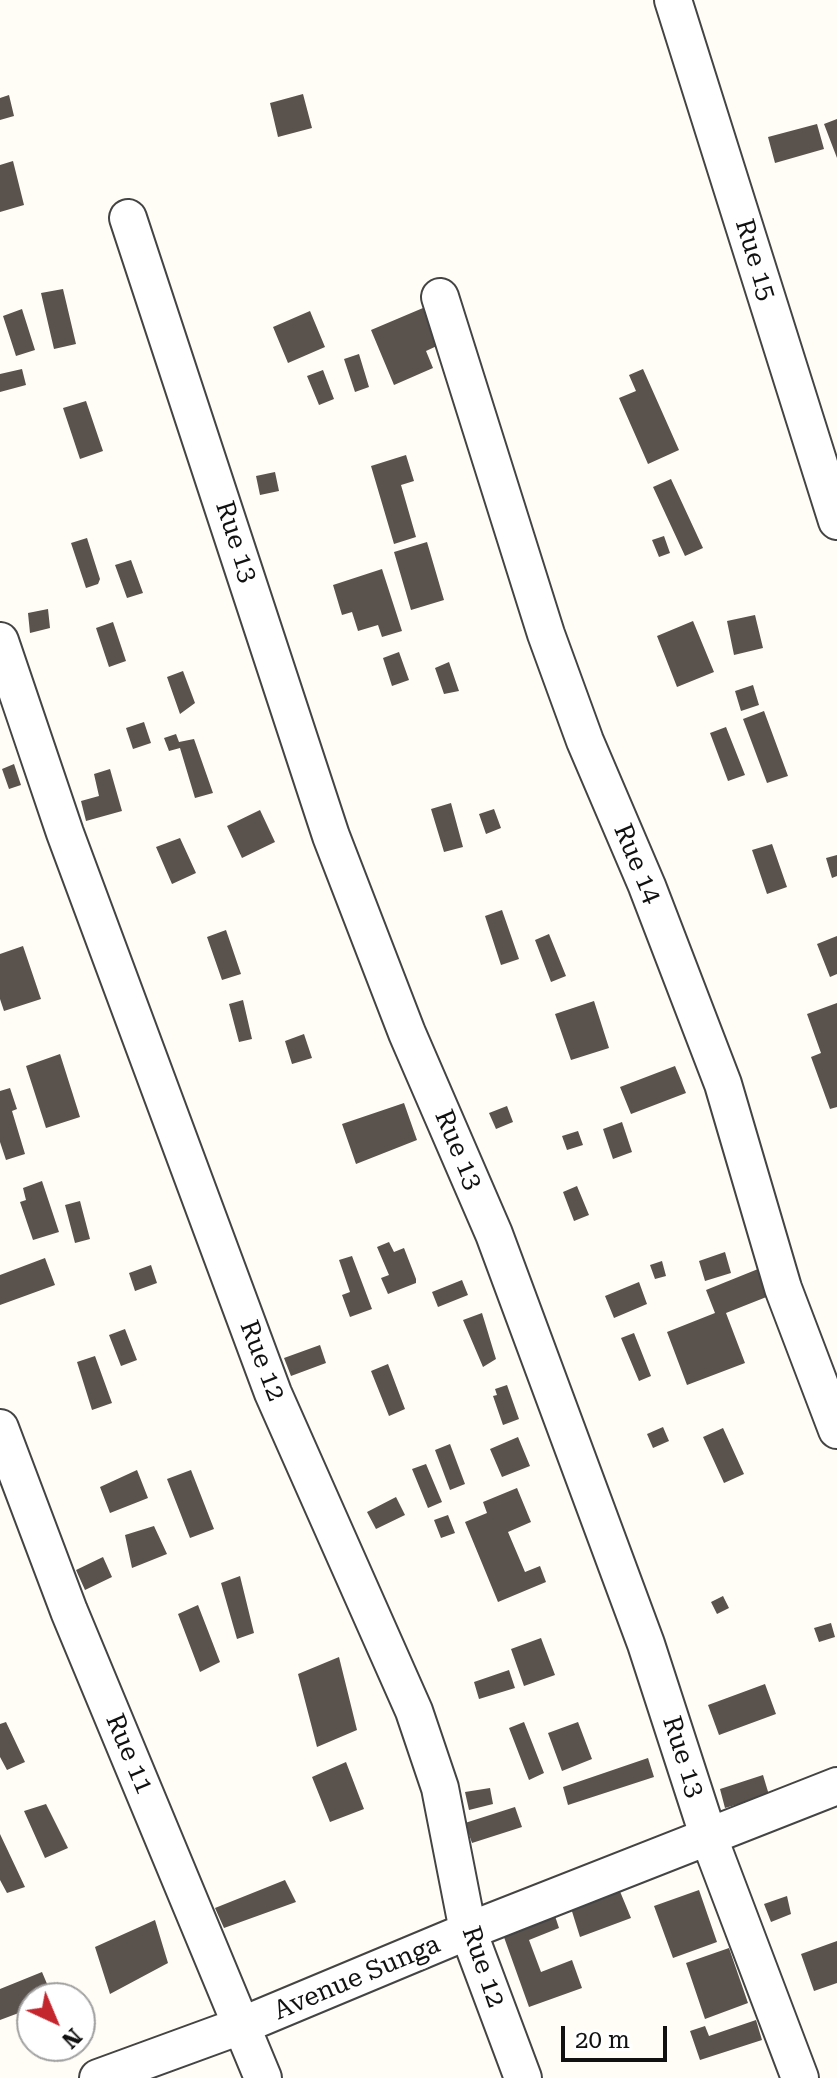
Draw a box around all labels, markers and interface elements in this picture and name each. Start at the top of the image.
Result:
street label: Rue 15 [728,215,782,305]
street label: Rue 13 [208,497,264,587]
street label: Rue 14 [606,819,668,909]
street label: Rue 13 [427,1105,489,1195]
street label: Rue 12 [232,1316,292,1406]
street label: Rue 11 [98,1709,160,1799]
street label: Rue 13 [655,1712,711,1802]
street label: Rue 12 [455,1922,511,2012]
street label: Avenue Sunga [269,1929,445,2027]
north arrow [16,1982,96,2062]
scale bar [565,2010,671,2060]
text: N [57,2023,86,2053]
text: 20 m [575,2026,630,2054]

